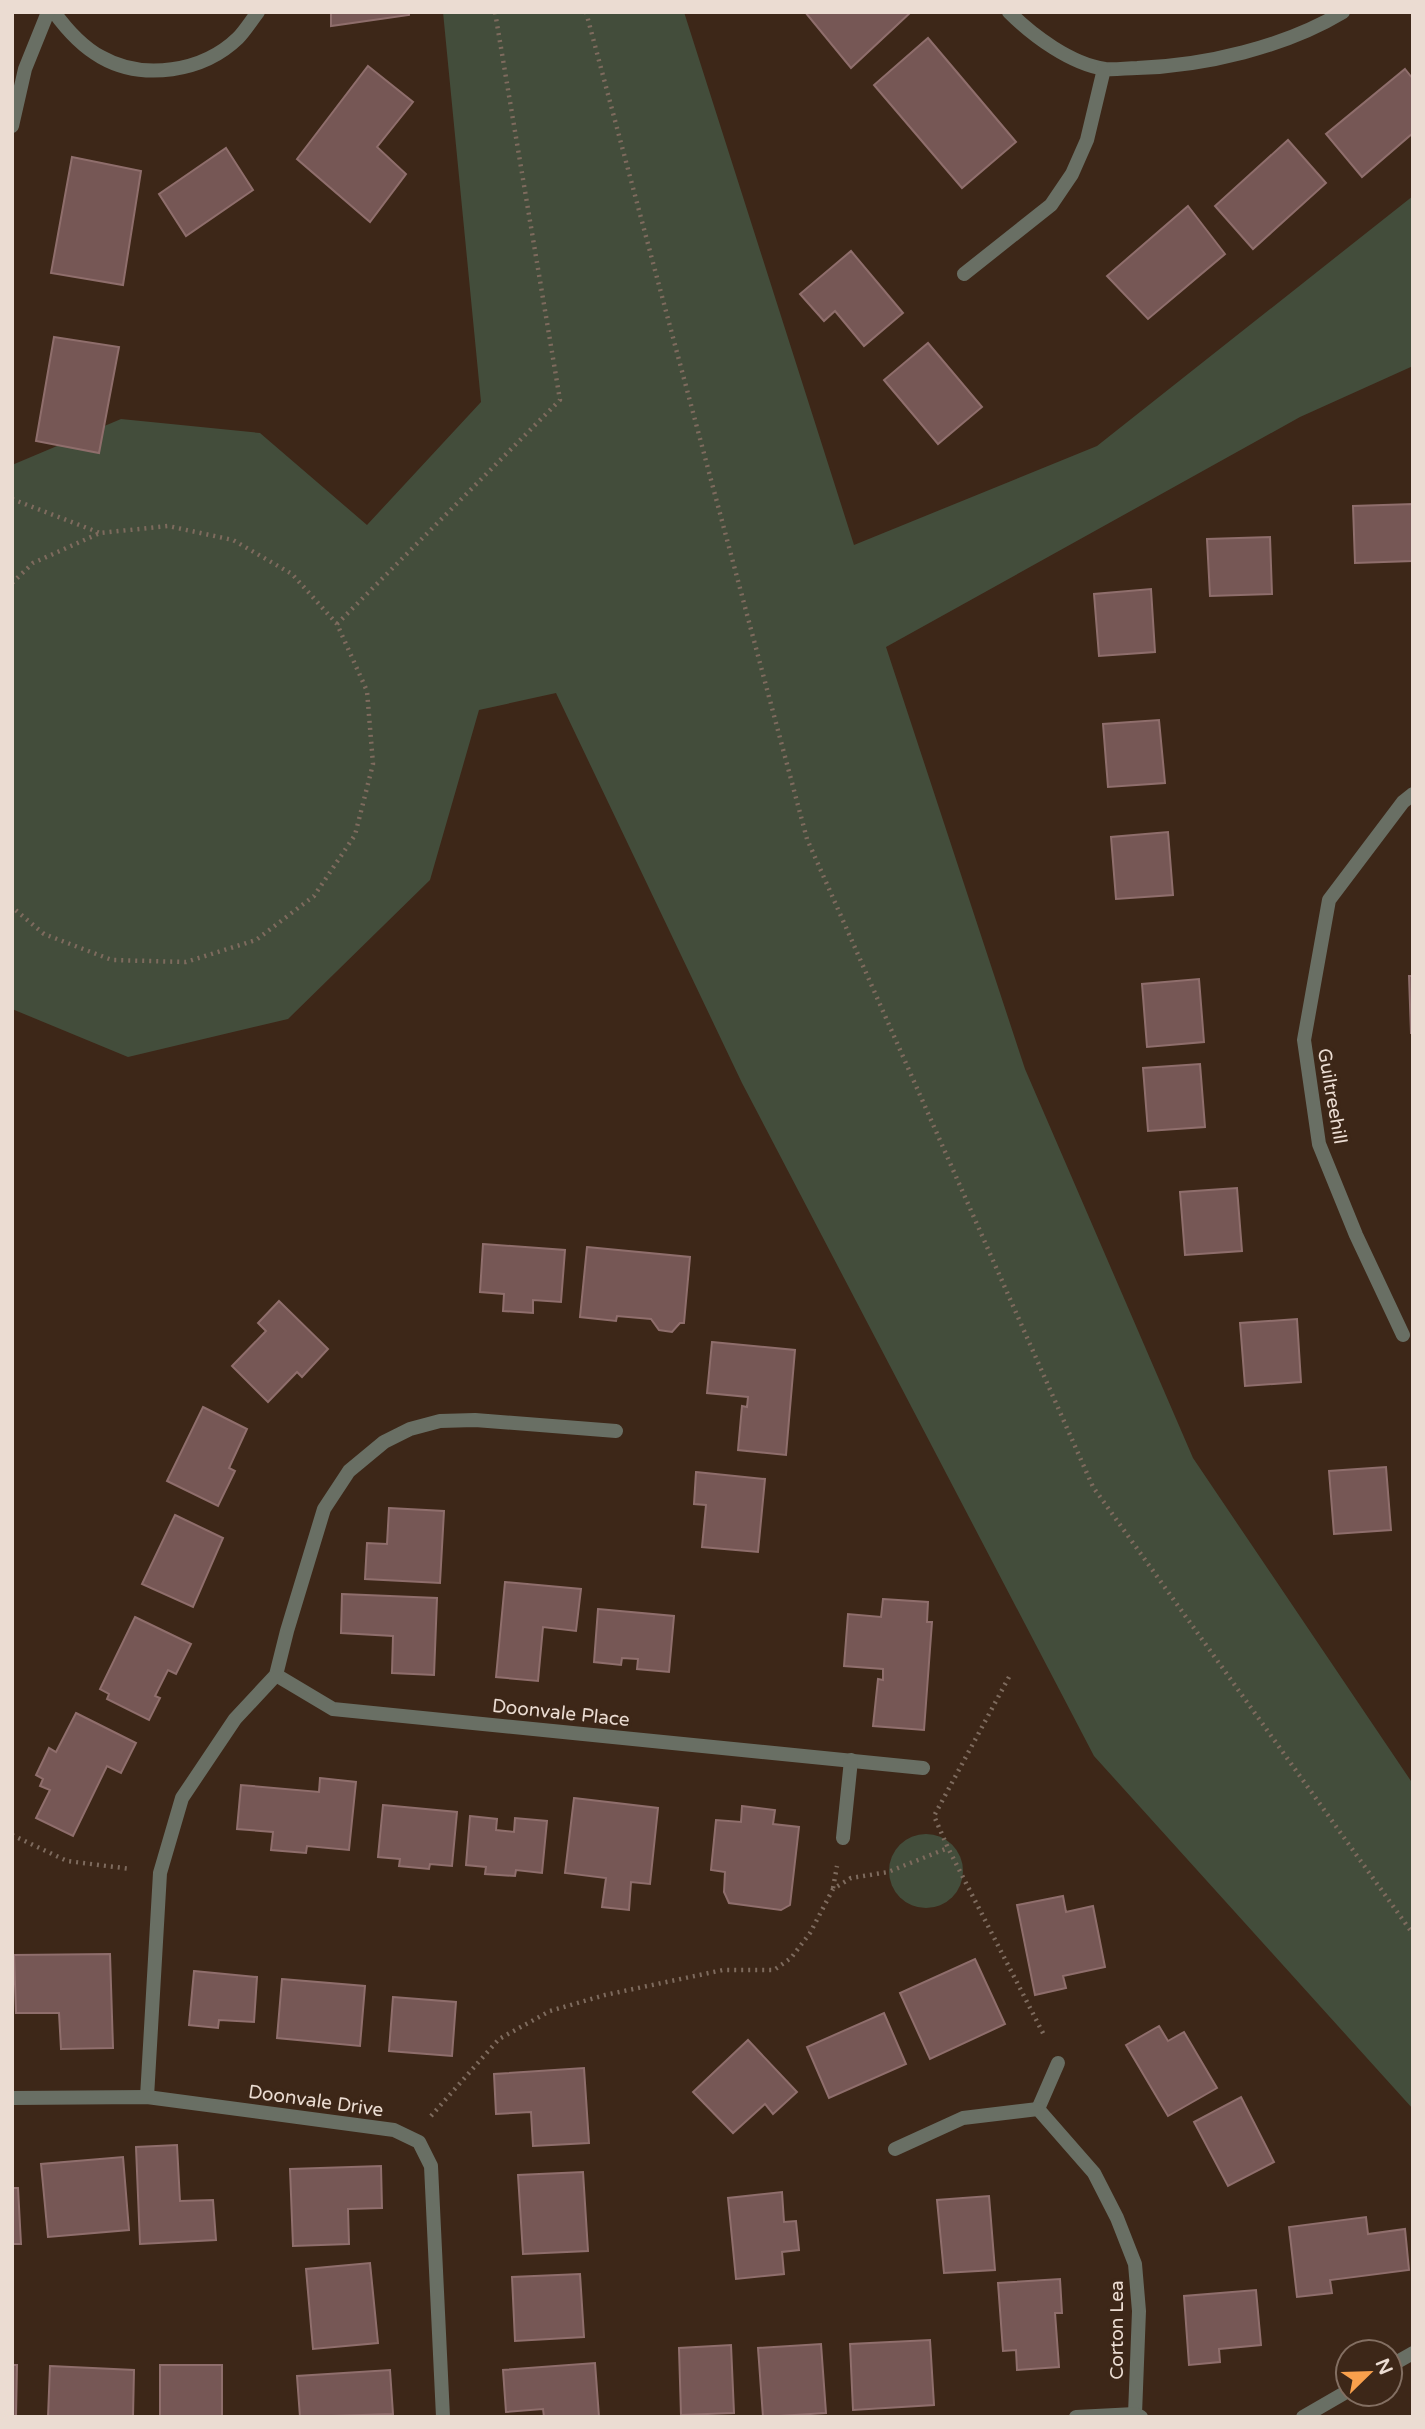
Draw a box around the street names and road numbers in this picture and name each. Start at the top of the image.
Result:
street label: Guiltreehill [1313,1047,1351,1146]
street label: Doonvale Place [491,1695,631,1731]
street label: Doonvale Drive [247,2081,385,2121]
street label: Corton Lea [1106,2280,1128,2380]

